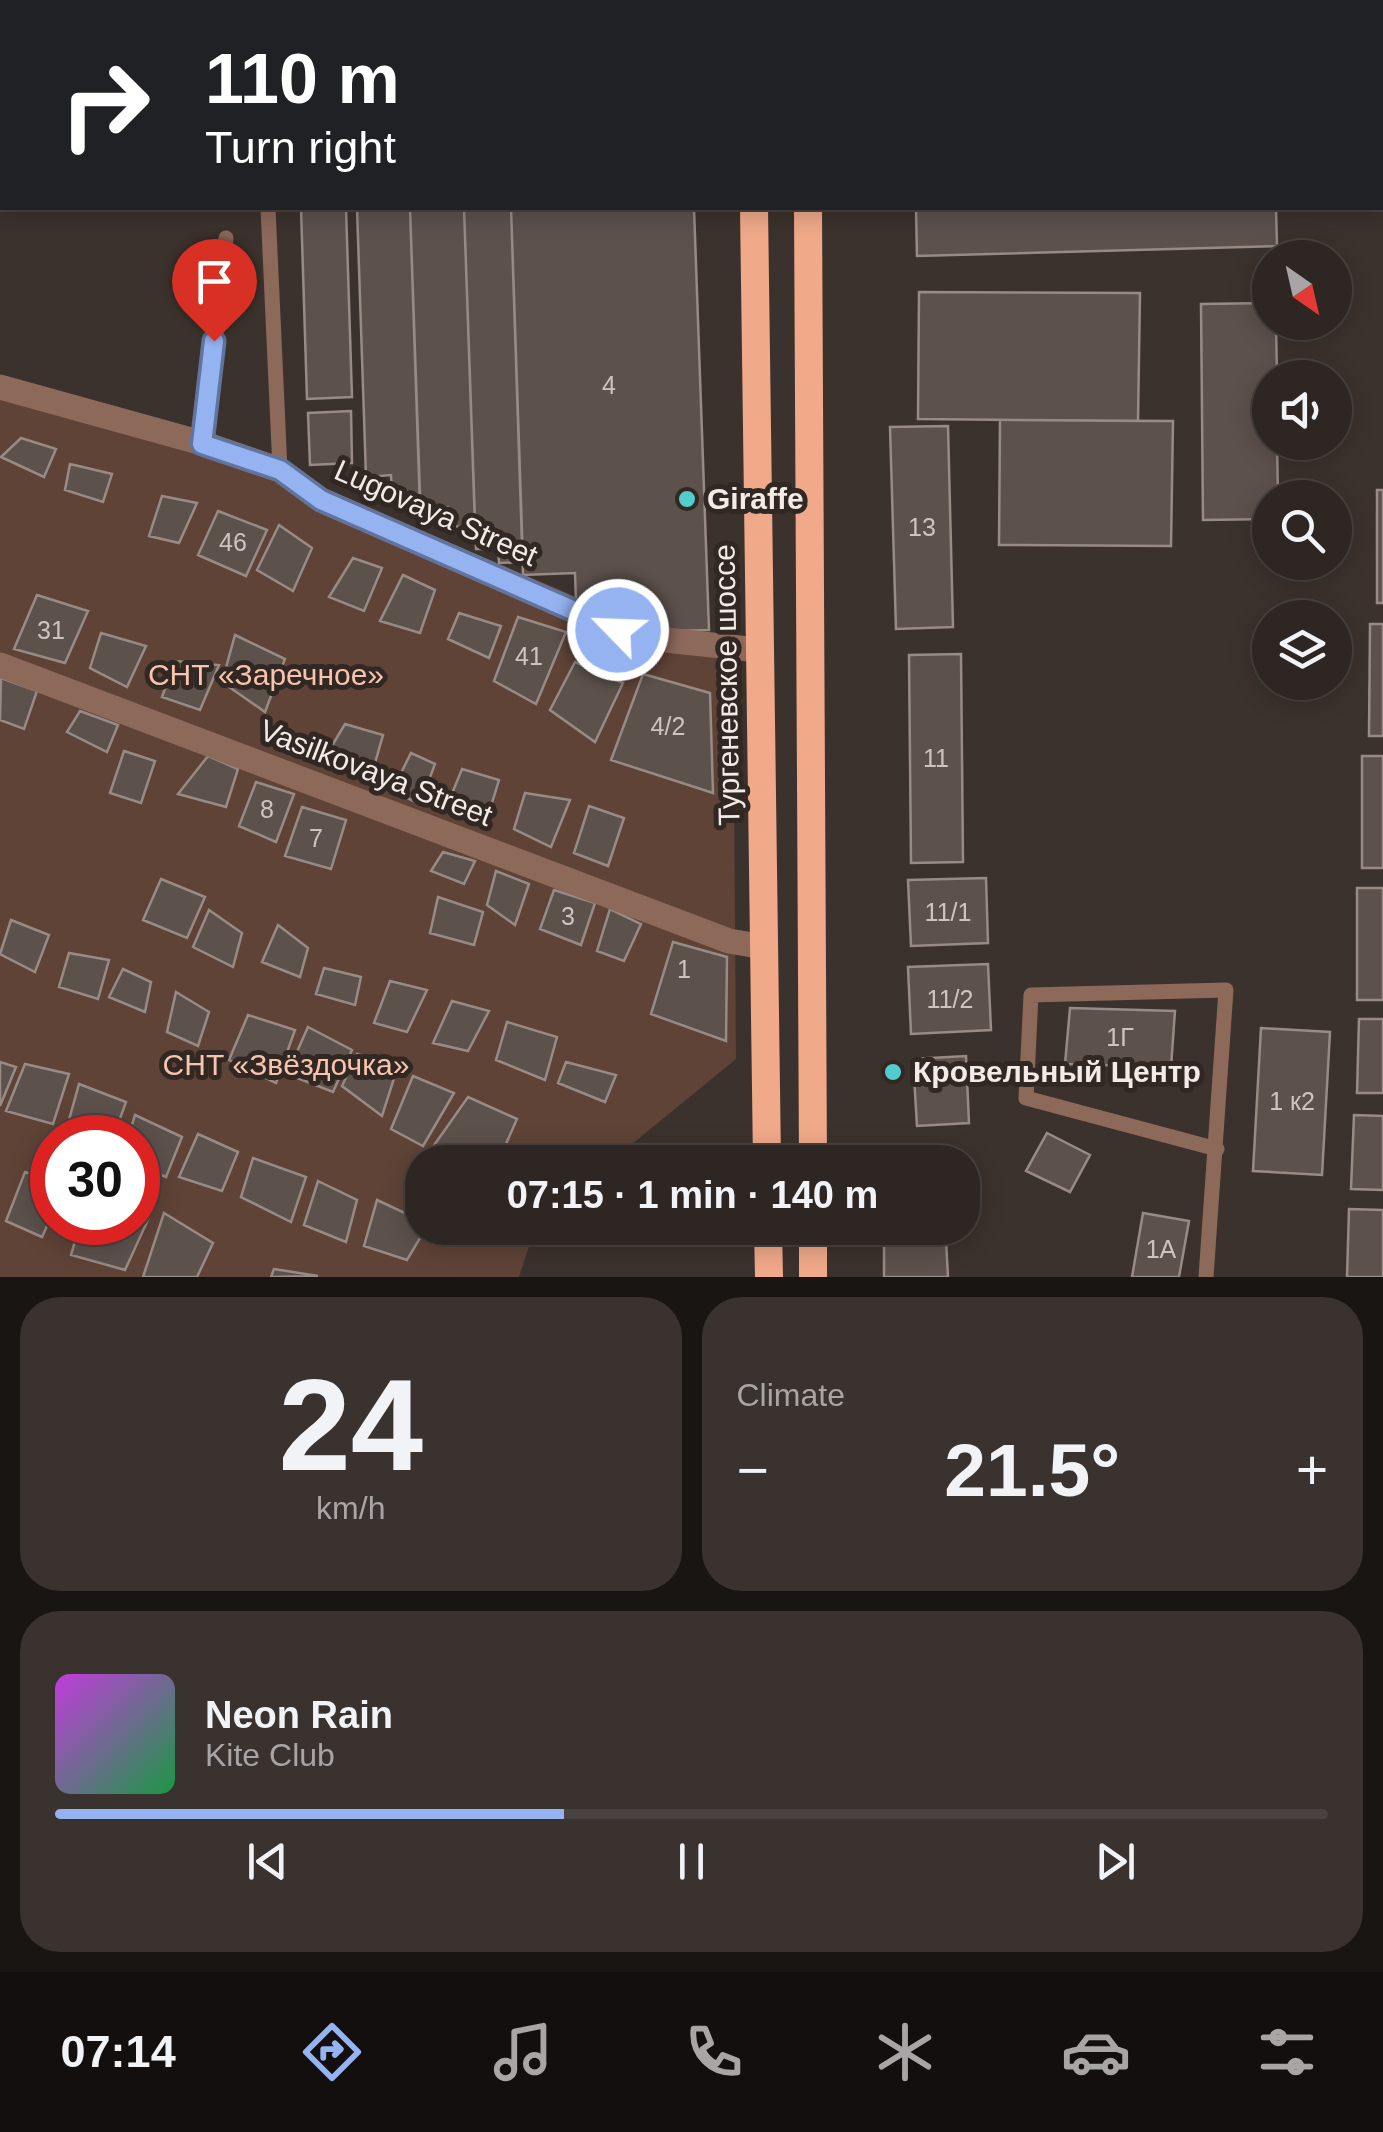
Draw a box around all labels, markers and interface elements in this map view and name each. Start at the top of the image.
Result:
icon: right [40,40,170,170]
text: 110 m [205,40,400,118]
text: Turn right [205,122,396,173]
pin [172,239,257,342]
north arrow [1252,240,1352,340]
map controls [1252,240,1352,700]
icon: arrive [187,254,242,309]
button: sound [1252,360,1352,460]
house number: 4 [602,371,616,399]
street label: Lugovaya Street [330,453,543,572]
button: search [1252,480,1352,580]
place label: Giraffe [707,482,804,515]
marker: Giraffe [676,488,698,510]
house number: 13 [908,513,936,541]
house number: 46 [219,528,247,556]
street label: Тургеневское шоссе [708,544,745,826]
position arrow [566,578,670,682]
button: layers [1252,600,1352,700]
house number: 31 [37,616,65,644]
house number: 41 [515,642,543,670]
park label: СНТ «Заречное» [148,658,384,691]
house number: 4/2 [651,712,685,740]
street label: Vasilkovaya Street [255,713,498,832]
house number: 11 [923,744,949,772]
house number: 8 [260,795,274,823]
house number: 7 [309,824,323,852]
house number: 11/1 [925,898,971,926]
house number: 3 [561,902,575,930]
house number: 1 [677,955,691,983]
house number: 11/2 [927,985,973,1013]
house number: 1Г [1106,1023,1134,1051]
park label: СНТ «Звёздочка» [163,1048,409,1081]
place label: Кровельный Центр [913,1055,1201,1088]
marker: Кровельный Центр [882,1061,904,1083]
house number: 1 к2 [1269,1087,1315,1115]
speed limit sign: 30 [30,1115,160,1245]
text: 07:15 · 1 min · 140 m [507,1174,878,1216]
house number: 1А [1146,1235,1177,1263]
text: 24 [278,1352,423,1498]
text: Climate [737,1377,845,1413]
text: 21.5° [944,1428,1120,1512]
text: − [737,1439,769,1501]
text: + [1296,1439,1328,1501]
text: km/h [316,1490,385,1526]
text: Neon Rain [205,1694,393,1736]
text: Kite Club [205,1737,335,1773]
icon: previous [240,1834,295,1889]
icon: pause [664,1834,719,1889]
icon: next [1088,1834,1143,1889]
icon: directions [297,2017,367,2087]
icon: music [488,2017,558,2087]
icon: phone [679,2017,749,2087]
icon: climate [870,2017,940,2087]
icon: car [1061,2017,1131,2087]
icon: filters [1252,2017,1322,2087]
text: 07:14 [61,2026,176,2077]

